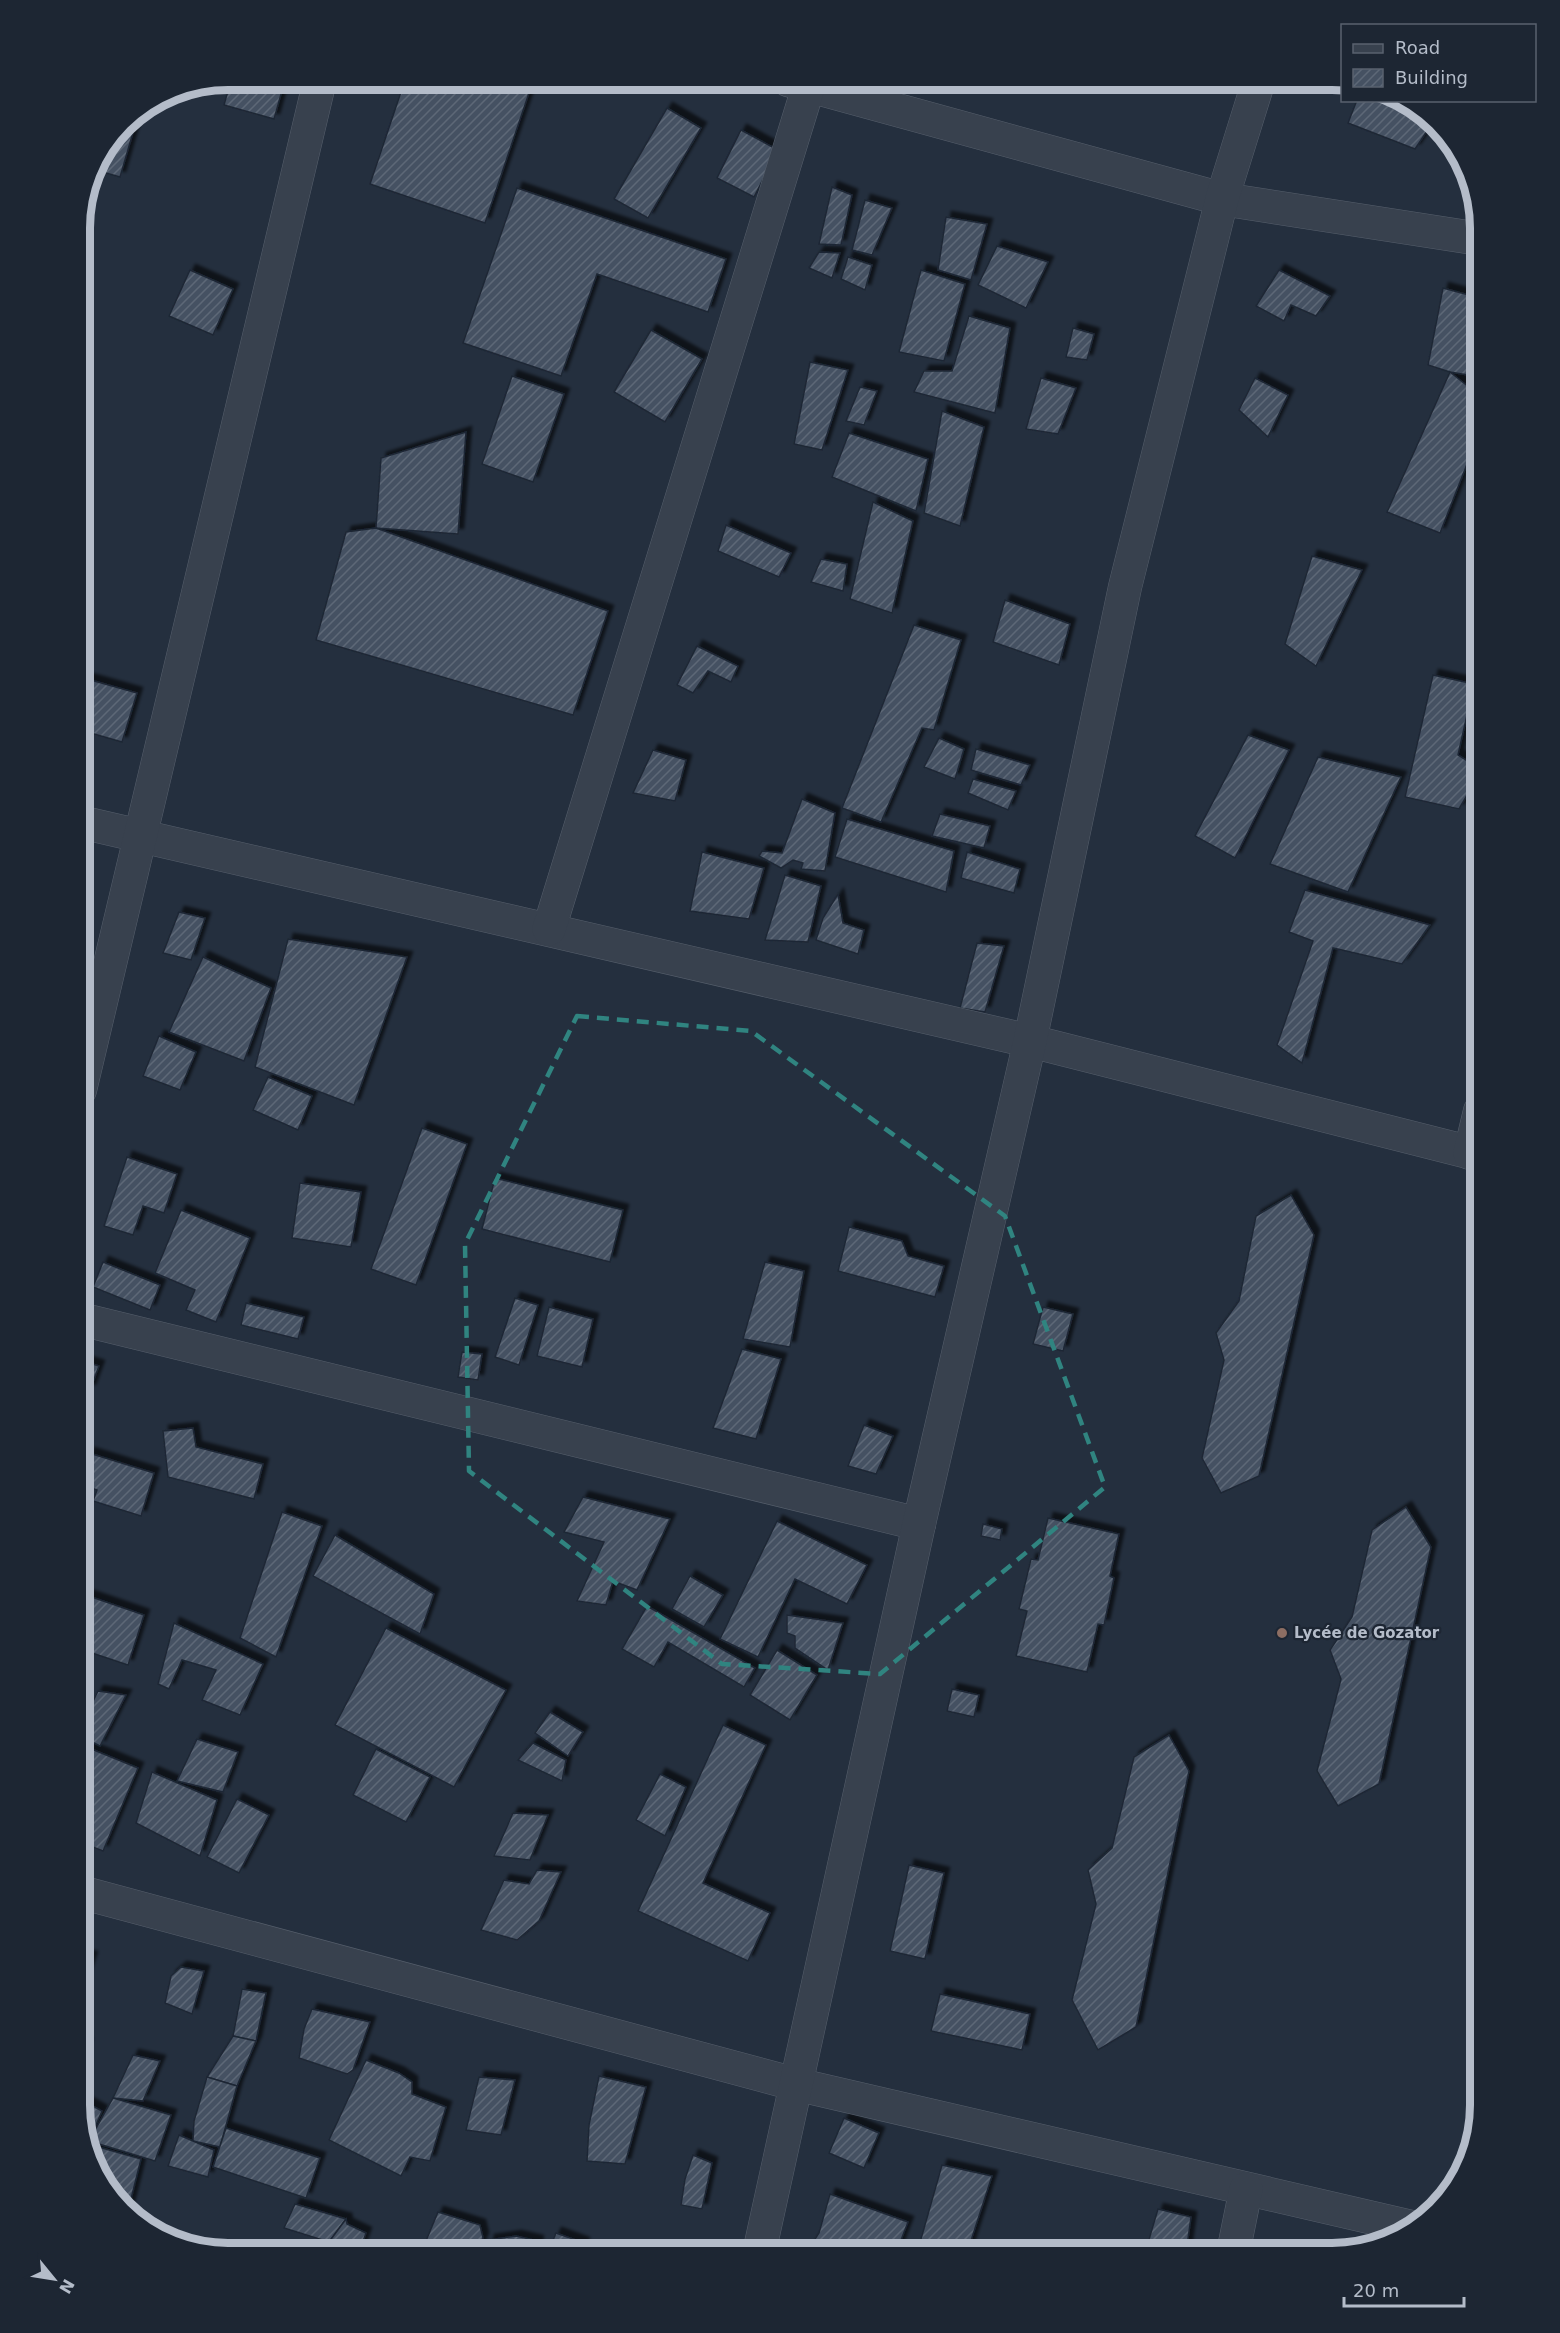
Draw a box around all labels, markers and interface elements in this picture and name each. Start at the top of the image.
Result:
legend [1341,24,1536,102]
text: Road [1395,37,1440,58]
text: Building [1395,67,1468,88]
place label: Lycée de Gozator [1294,1624,1440,1642]
marker: Lycée de Gozator [1275,1626,1289,1640]
north arrow [24,2249,84,2309]
scale bar [1344,2270,1464,2308]
text: N [55,2276,78,2297]
text: 20 m [1353,2280,1399,2301]

